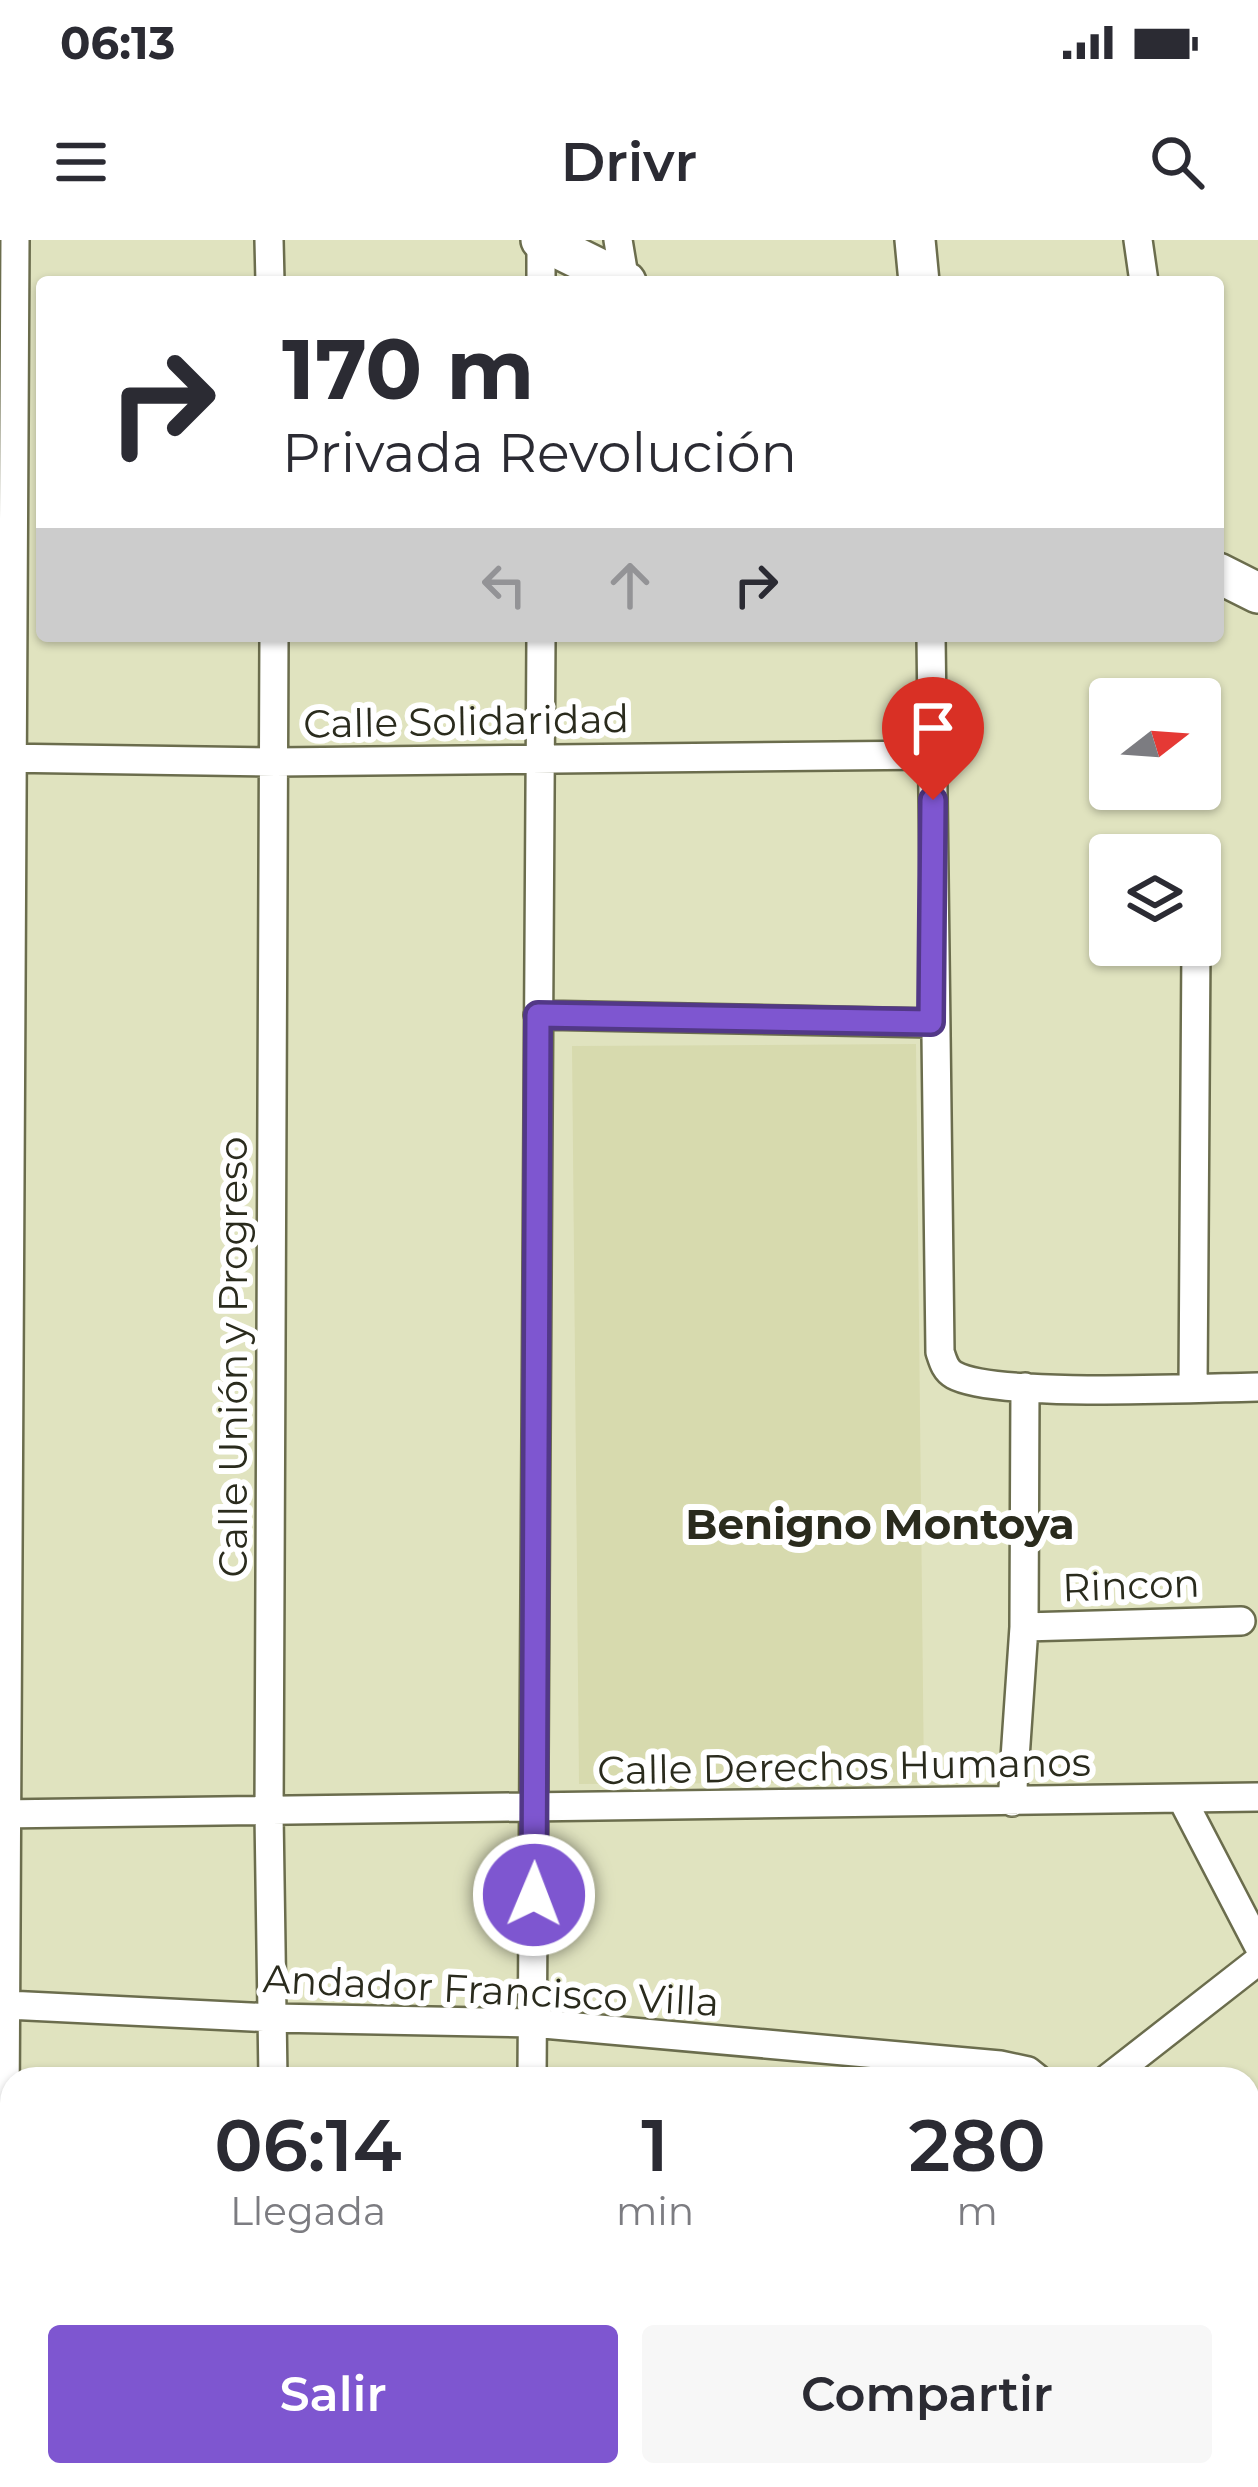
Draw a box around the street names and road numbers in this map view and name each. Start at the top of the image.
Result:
street label: Calle Solidaridad [303,694,629,748]
street label: Calle Unión y Progreso [209,1137,257,1577]
street label: Rincon [1061,1559,1201,1611]
street label: Calle Derechos Humanos [597,1738,1091,1794]
street label: Andador Francisco Villa [262,1954,720,2026]

